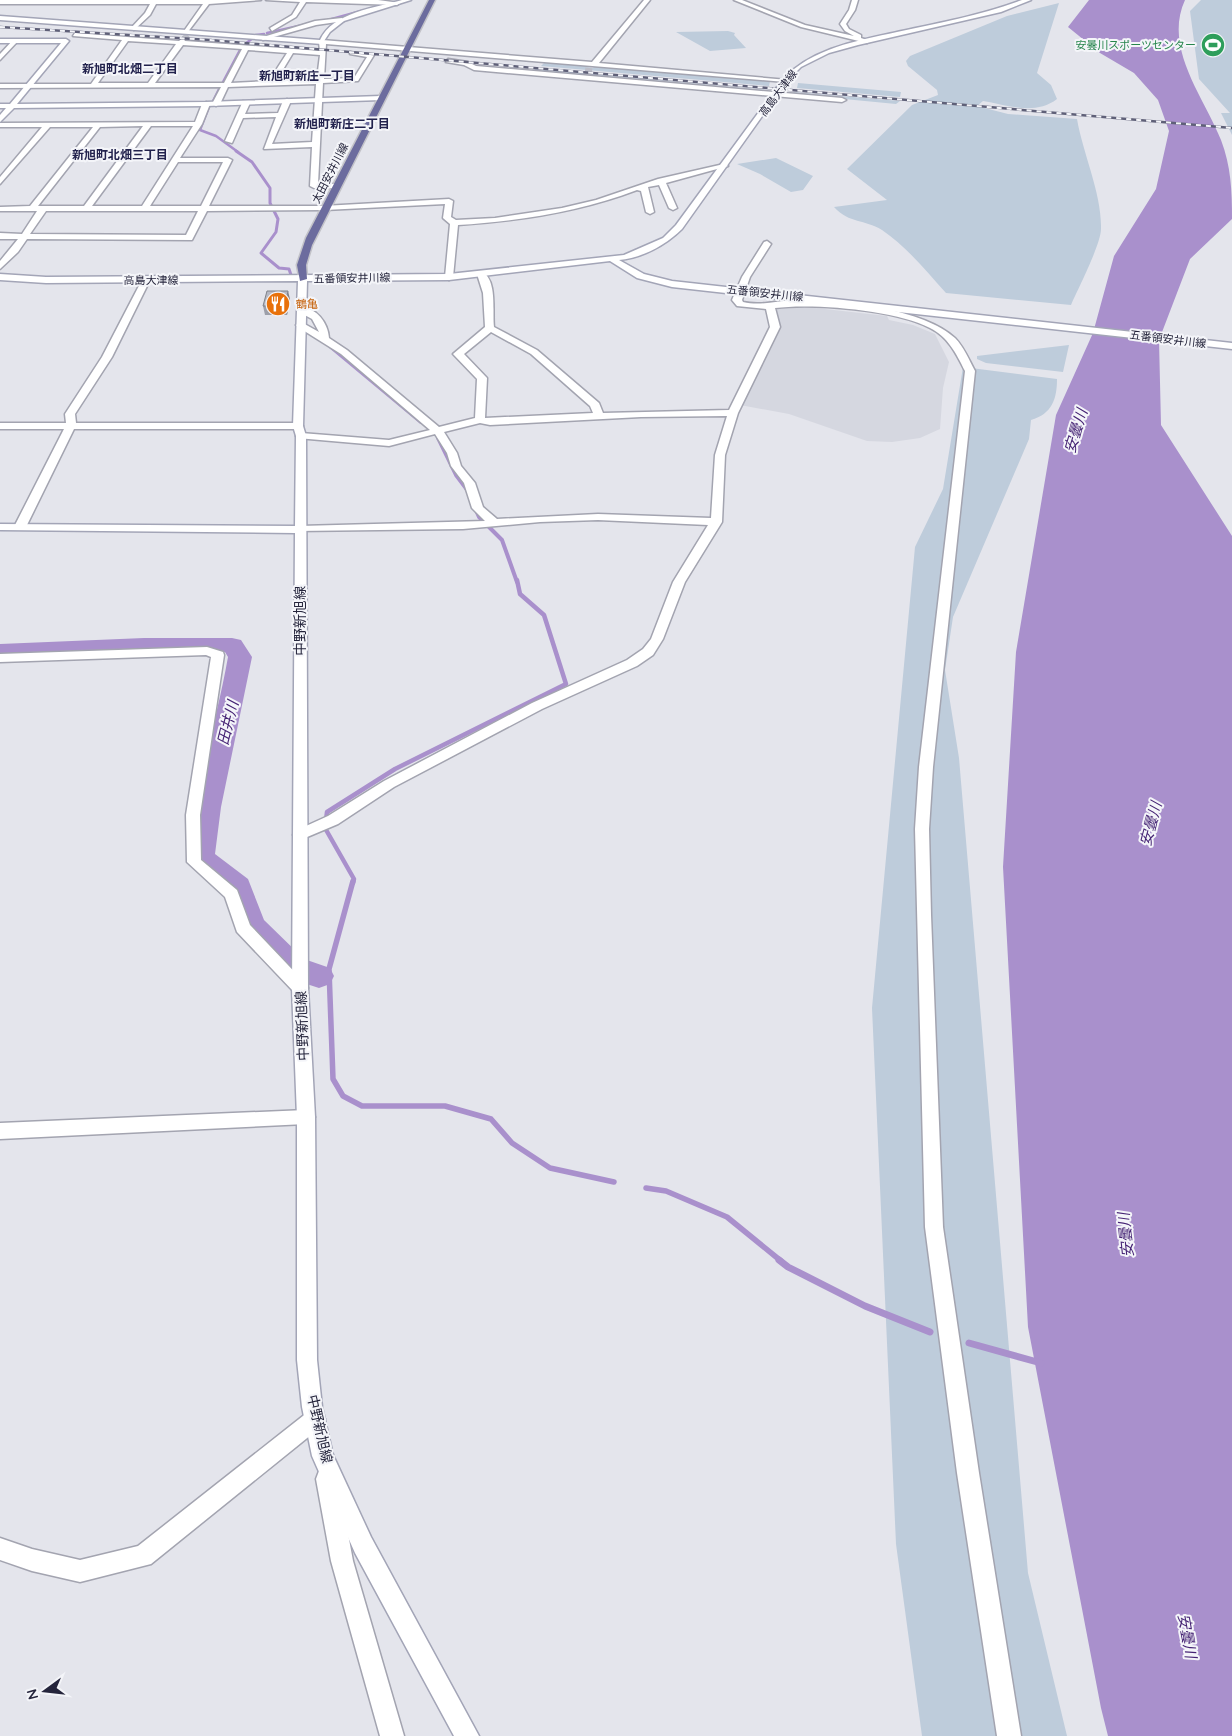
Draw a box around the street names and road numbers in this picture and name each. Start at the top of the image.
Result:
street label: 高島大津線 [756,67,800,119]
street label: 太田安井川線 [309,140,351,206]
street label: 五番領安井川線 [313,270,391,286]
street label: 高島大津線 [124,273,179,287]
street label: 五番領安井川線 [726,282,804,304]
street label: 五番領安井川線 [1129,327,1207,351]
street label: 中野新旭線 [291,586,309,656]
street label: 中野新旭線 [292,991,312,1061]
street label: 中野新旭線 [303,1393,337,1465]

